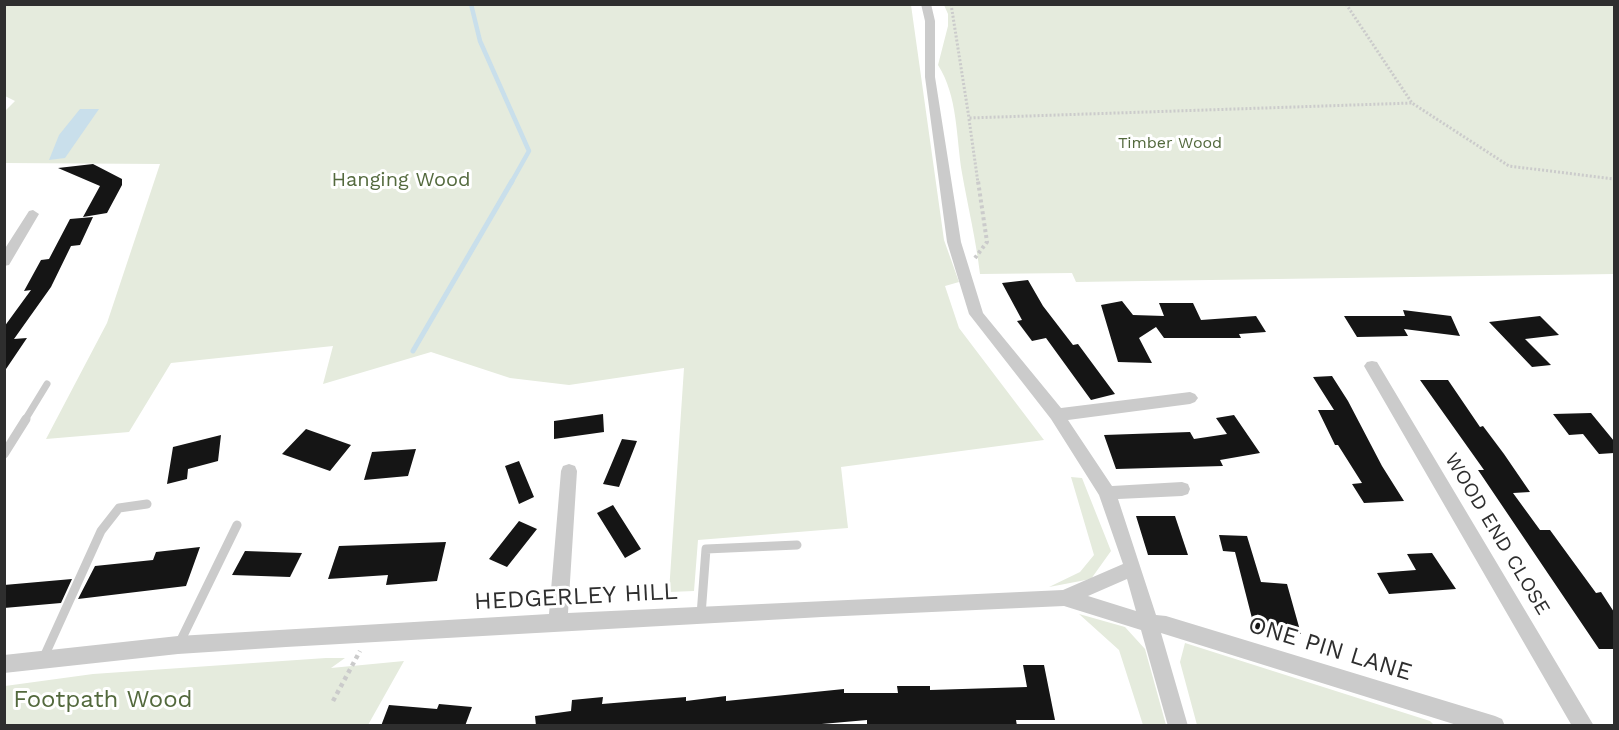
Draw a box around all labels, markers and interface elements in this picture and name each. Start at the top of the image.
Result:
park label: Timber Wood [1118,133,1222,153]
park label: Hanging Wood [331,168,471,192]
street label: WOOD END CLOSE [1439,449,1555,619]
street label: HEDGERLEY HILL [473,577,679,617]
street label: ONE PIN LANE [1245,610,1415,688]
park label: Footpath Wood [13,686,193,714]

